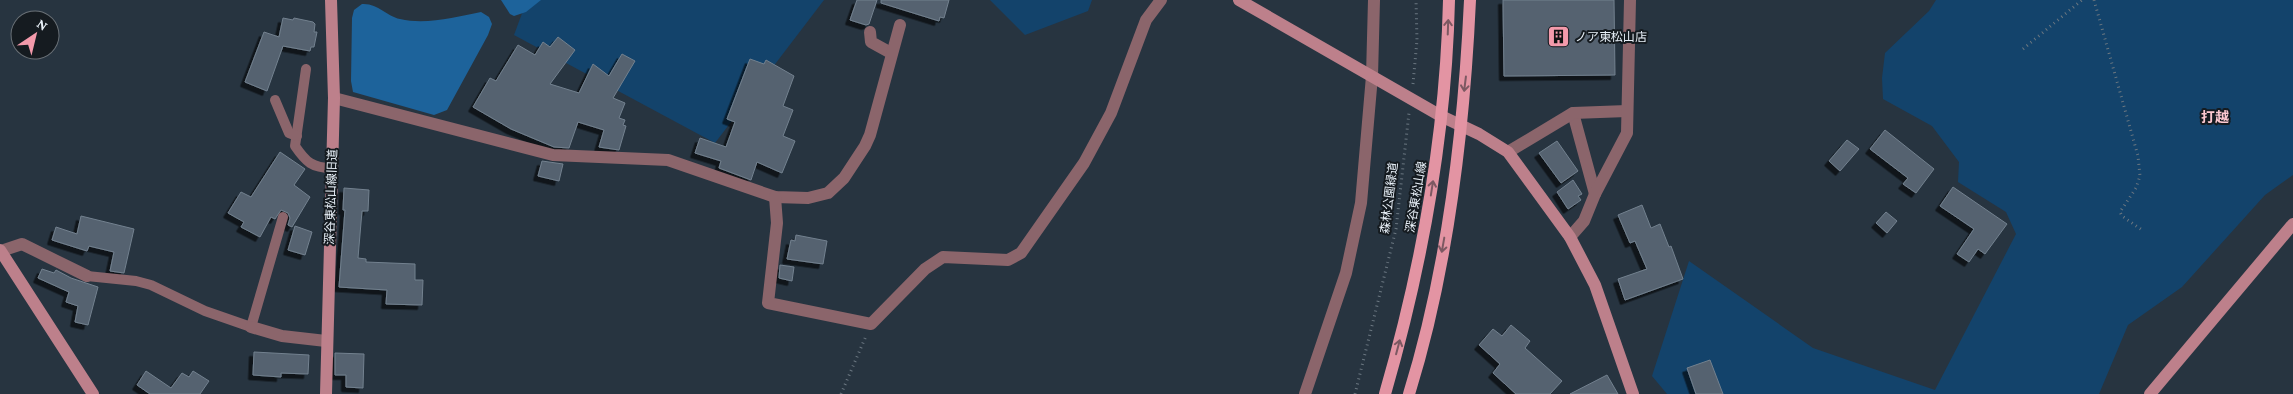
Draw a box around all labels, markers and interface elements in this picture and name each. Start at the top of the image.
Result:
north arrow [10,10,60,60]
text: N [34,15,51,34]
one-way arrow [1444,19,1453,35]
building icon: ノア東松山店 [1547,25,1571,49]
place label: ノア東松山店 [1575,30,1647,44]
one-way arrow [1460,75,1470,91]
district label: 打越 [2201,109,2229,125]
street label: 深谷東松山線旧道 [322,149,340,245]
street label: 深谷東松山線 [1403,160,1429,234]
street label: 森林公園緑道 [1378,161,1400,235]
one-way arrow [1428,181,1438,197]
one-way arrow [1438,236,1448,252]
one-way arrow [1394,340,1403,356]

